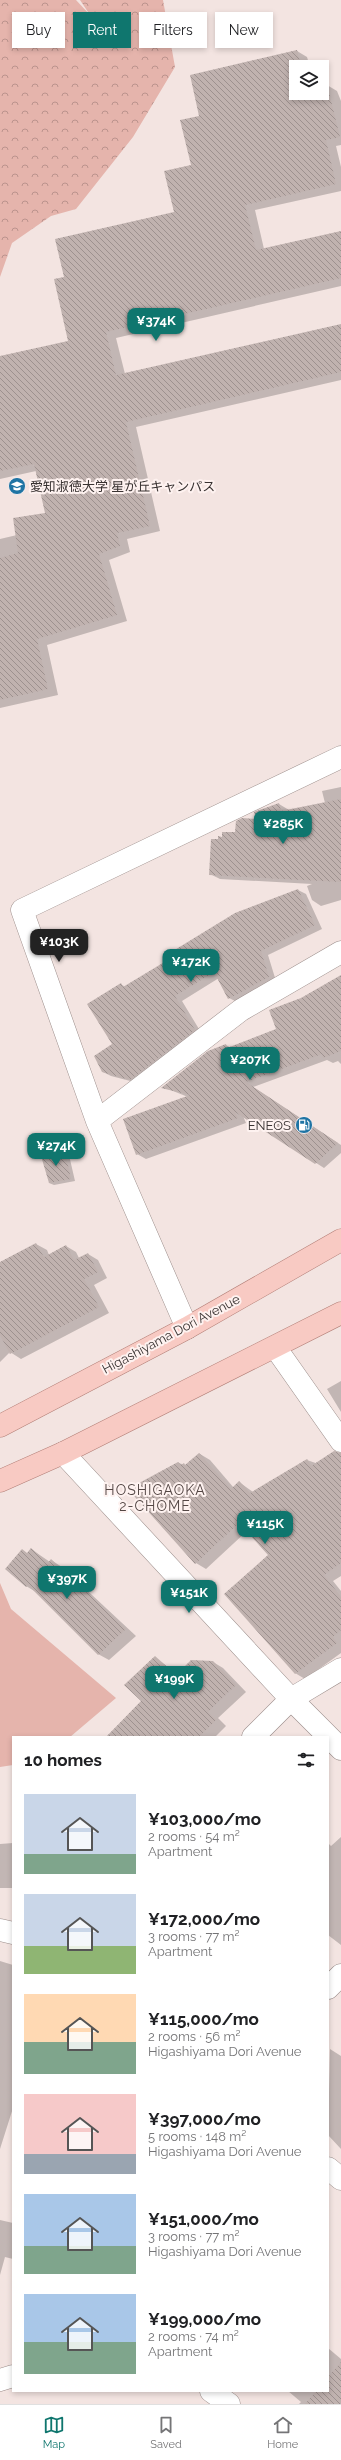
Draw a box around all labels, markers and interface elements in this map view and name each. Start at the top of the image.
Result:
chip: Buy [12,12,65,48]
chip: Rent [73,12,131,48]
chip: Filters [139,12,207,48]
chip: New [215,12,273,48]
map controls [289,60,329,100]
button: layers [289,60,329,100]
pin: ¥374K [128,308,184,342]
text: ¥374K [136,313,176,328]
school or university icon: 愛知淑徳大学 星が丘キャンパス [7,476,27,496]
place label: 愛知淑徳大学 星が丘キャンパス [30,479,215,494]
pin: ¥285K [255,811,311,845]
text: ¥285K [263,816,303,831]
pin: ¥103K [31,929,87,963]
text: ¥103K [39,934,79,949]
pin: ¥172K [163,949,219,983]
text: ¥172K [171,954,211,969]
pin: ¥207K [222,1047,278,1081]
text: ¥207K [230,1052,270,1067]
fuel station icon: ENEOS [294,1115,314,1135]
place label: ENEOS [248,1118,291,1133]
pin: ¥274K [28,1133,84,1167]
text: ¥274K [36,1138,76,1153]
street label: Higashiyama Dori Avenue [100,1291,243,1377]
district label: HOSHIGAOKA 2-CHOME [104,1482,206,1514]
pin: ¥115K [237,1511,293,1545]
text: ¥115K [246,1516,284,1531]
pin: ¥397K [39,1566,95,1600]
text: ¥397K [47,1571,87,1586]
pin: ¥151K [161,1580,217,1614]
text: ¥151K [170,1585,208,1600]
pin: ¥199K [146,1666,202,1700]
text: ¥199K [154,1671,194,1686]
icon: filters [295,1749,317,1771]
text: 10 homes [24,1750,102,1770]
text: ¥103,000/mo [148,1809,261,1829]
icon: home [56,1810,104,1858]
text: 2 rooms · 54 m² [148,1829,240,1844]
text: Apartment [148,1844,212,1859]
text: ¥172,000/mo [148,1909,260,1929]
icon: home [56,1910,104,1958]
text: 3 rooms · 77 m² [148,1929,240,1944]
text: Apartment [148,1944,212,1959]
text: ¥115,000/mo [148,2009,259,2029]
icon: home [56,2010,104,2058]
text: 2 rooms · 56 m² [148,2029,240,2044]
text: Higashiyama Dori Avenue [148,2044,302,2059]
text: ¥397,000/mo [148,2109,261,2129]
icon: home [56,2110,104,2158]
text: 5 rooms · 148 m² [148,2129,246,2144]
text: Higashiyama Dori Avenue [148,2144,302,2159]
text: ¥151,000/mo [148,2209,259,2229]
icon: home [56,2210,104,2258]
text: 3 rooms · 77 m² [148,2229,240,2244]
text: Higashiyama Dori Avenue [148,2244,302,2259]
text: ¥199,000/mo [148,2309,261,2329]
icon: home [56,2310,104,2358]
text: 2 rooms · 74 m² [148,2329,239,2344]
text: Apartment [148,2344,212,2359]
tab: Map [43,2414,65,2451]
tab: Saved [150,2414,182,2451]
tab: Home [267,2414,298,2451]

